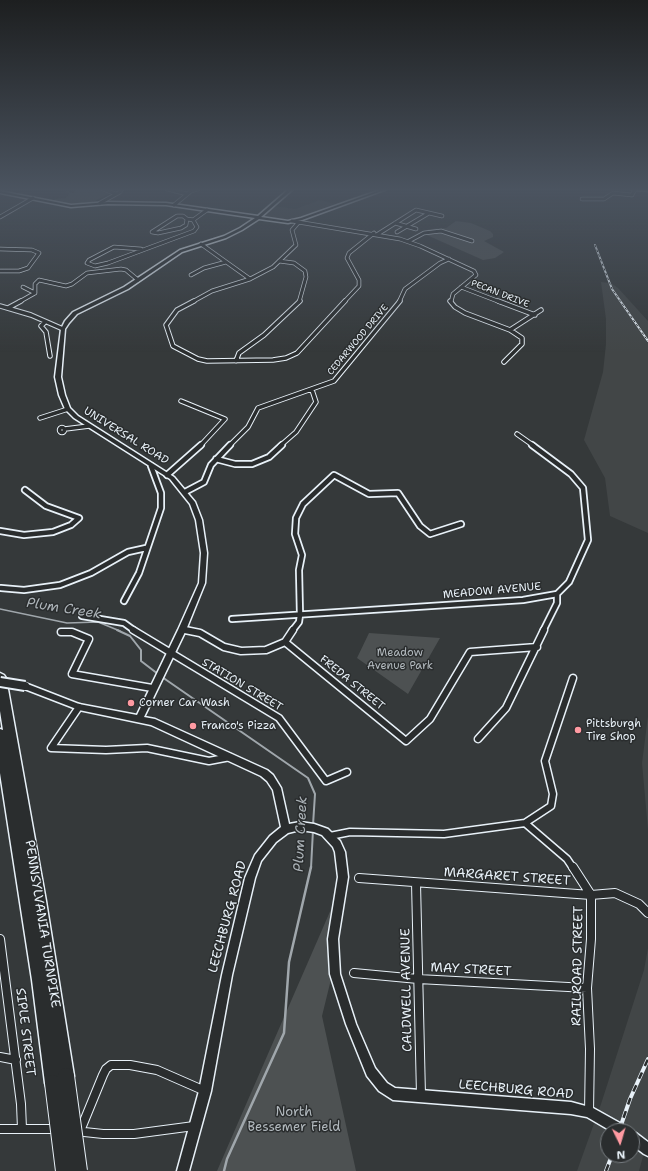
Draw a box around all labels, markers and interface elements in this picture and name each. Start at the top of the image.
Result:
street label: PECAN DRIVE [470,278,530,310]
street label: CEDARWOOD DRIVE [325,302,391,378]
street label: UNIVERSAL ROAD [81,405,171,467]
street label: MEADOW AVENUE [442,580,542,602]
water label: Plum Creek [25,595,103,623]
park label: Meadow Avenue Park [367,646,433,672]
street label: FREDA STREET [317,653,387,713]
street label: STATION STREET [199,656,285,714]
place label: Corner Car Wash [139,696,230,710]
marker: Corner Car Wash [126,698,136,708]
place label: Pittsburgh Tire Shop [586,717,641,743]
place label: Franco's Pizza [201,719,276,733]
marker: Franco's Pizza [188,721,198,731]
marker: Pittsburgh Tire Shop [573,725,583,735]
water label: Plum Creek [291,796,311,872]
street label: PENNSYLVANIA TURNPIKE [21,839,63,1009]
street label: LEECHBURG ROAD [206,859,250,975]
street label: MARGARET STREET [443,865,571,889]
street label: RAILROAD STREET [569,906,587,1026]
street label: CALDWELL AVENUE [398,928,416,1052]
street label: MAY STREET [430,960,512,980]
street label: SIPLE STREET [12,987,38,1077]
street label: LEECHBURG ROAD [458,1077,574,1103]
park label: North Bessemer Field [248,1105,340,1136]
north arrow [600,1123,640,1163]
text: N [616,1147,626,1162]

